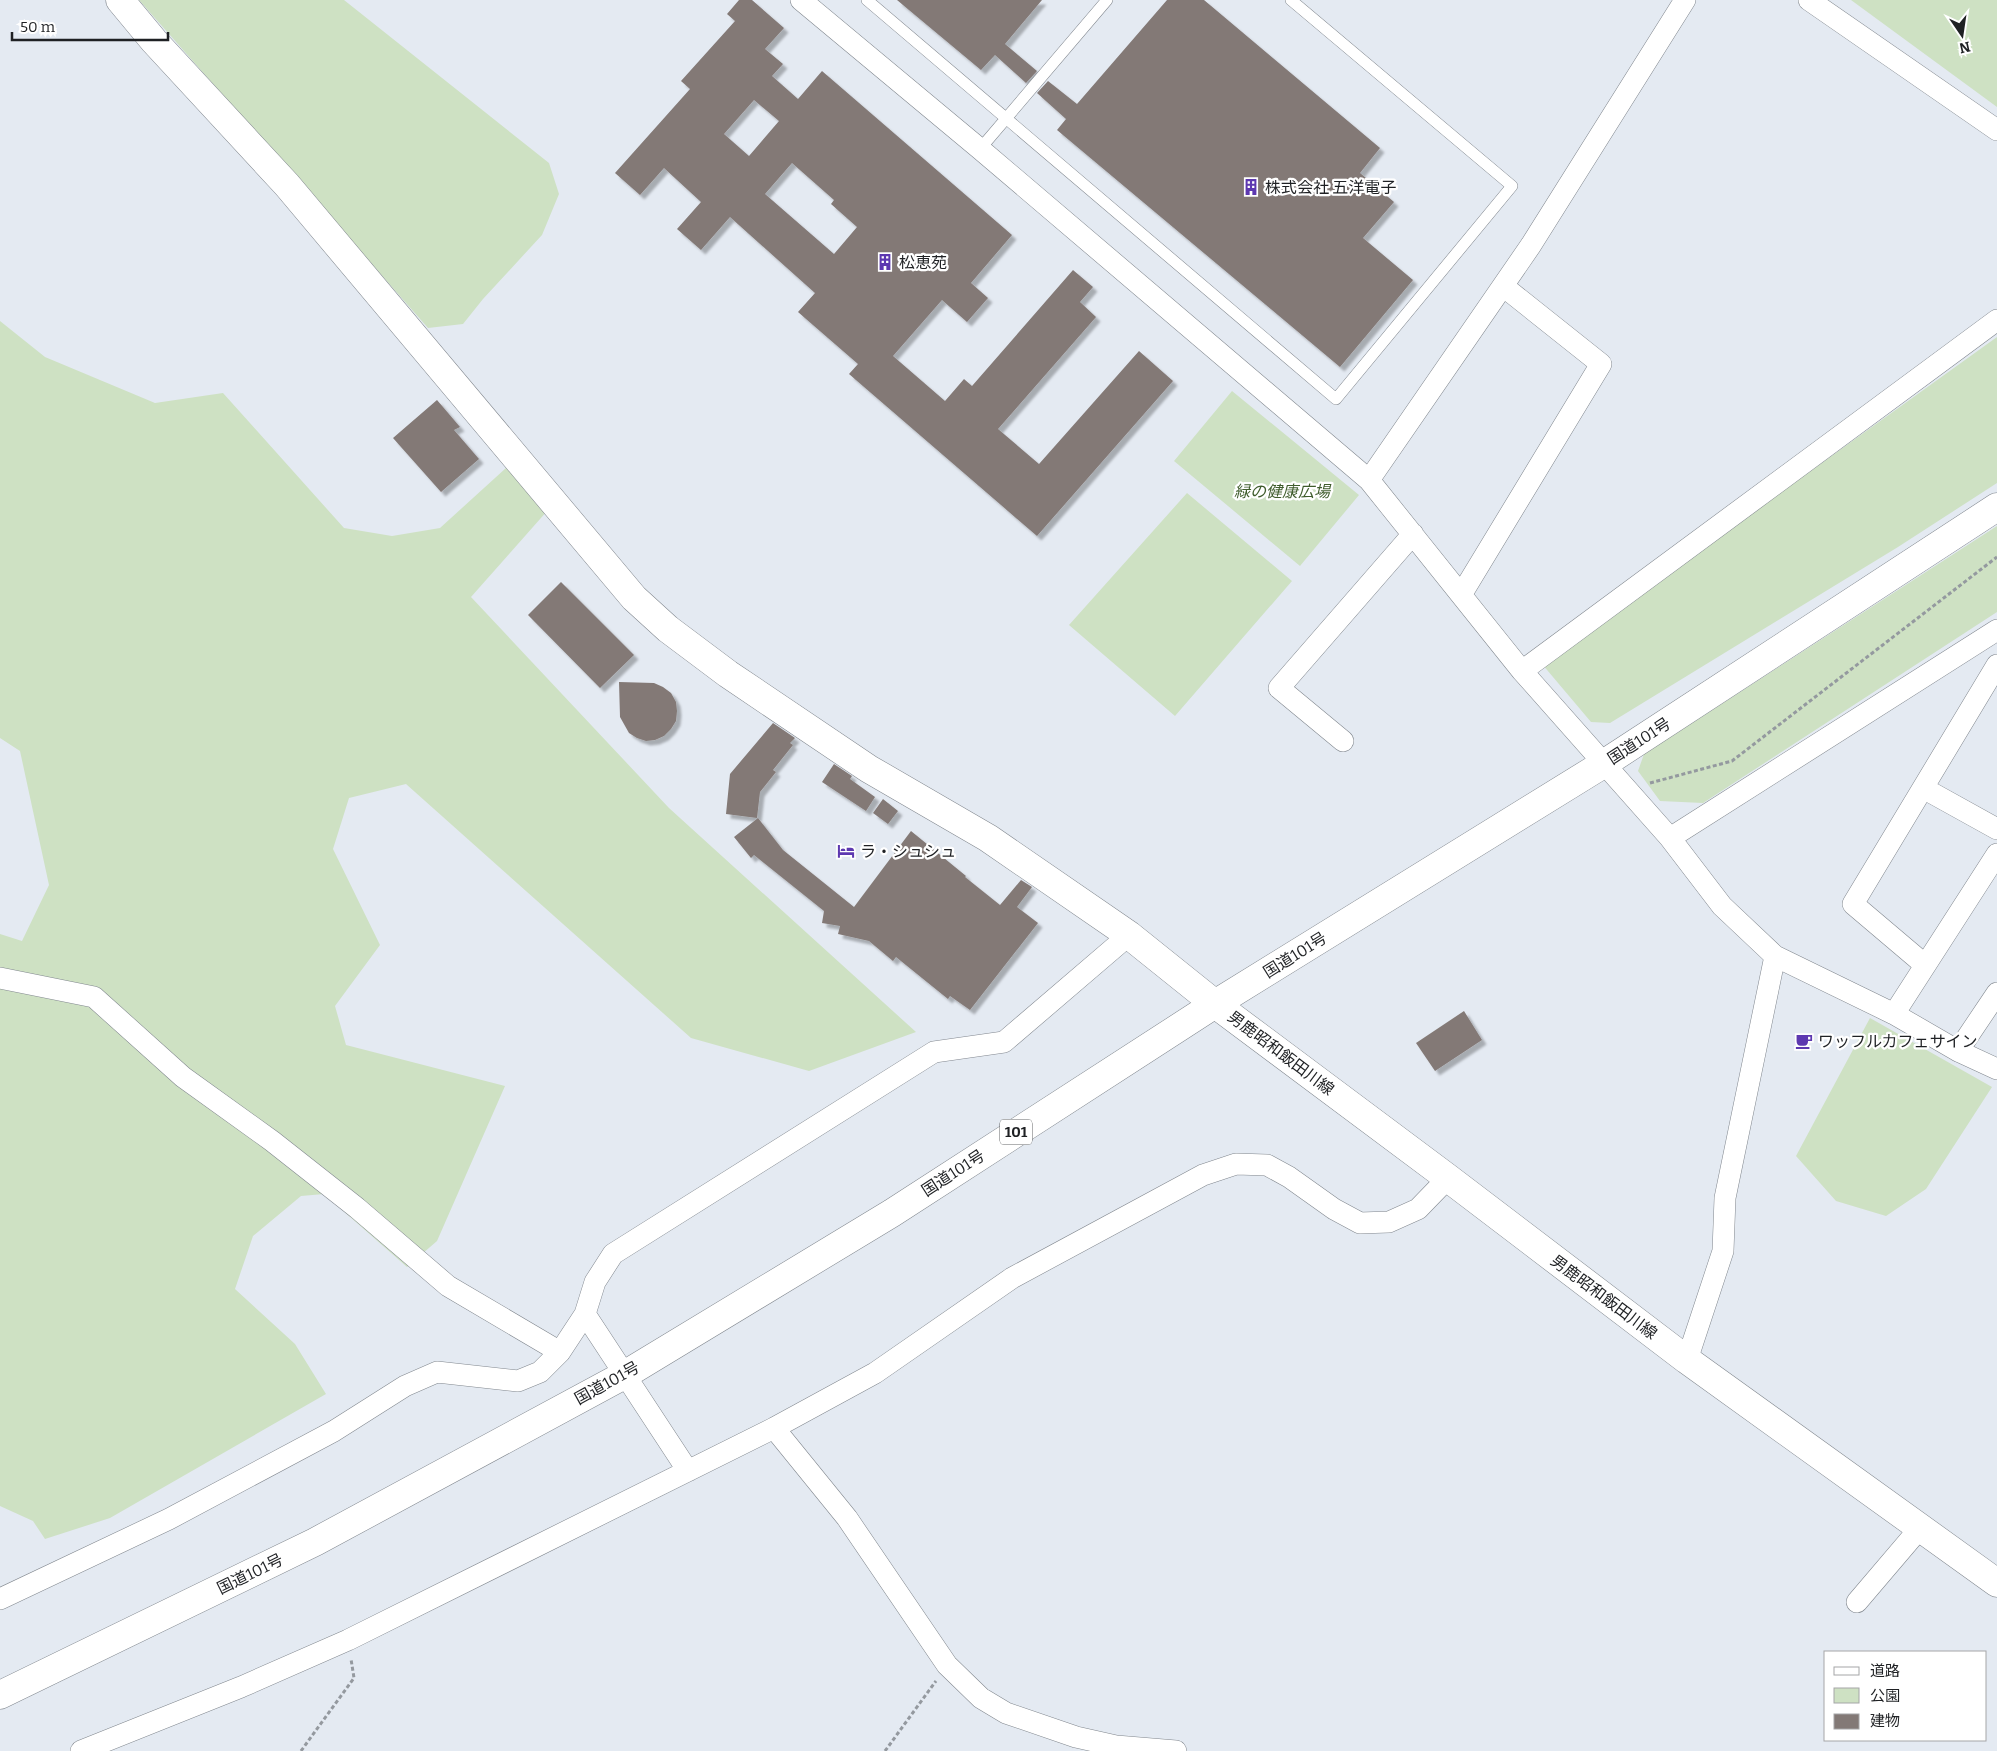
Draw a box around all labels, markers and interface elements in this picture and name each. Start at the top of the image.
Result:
scale bar [12,10,169,42]
north arrow [1937,10,1987,60]
text: 50 m [20,18,56,36]
text: N [1957,38,1972,57]
building icon: 株式会社 五洋電子 [1241,177,1261,197]
place label: 株式会社 五洋電子 [1265,178,1396,197]
building icon: 松恵苑 [875,252,895,272]
place label: 松恵苑 [899,253,947,272]
park label: 緑の健康広場 [1234,482,1332,501]
street label: 国道101号 [1604,714,1674,768]
hotel icon: ラ・シュシュ [836,841,856,861]
place label: ラ・シュシュ [860,842,956,861]
street label: 国道101号 [1260,928,1330,982]
street label: 男鹿昭和飯田川線 [1224,1007,1338,1099]
cafe icon: ワッフルカフェサイン [1794,1031,1814,1051]
place label: ワッフルカフェサイン [1818,1032,1978,1051]
road number: 101 [1000,1120,1032,1144]
street label: 国道101号 [918,1146,988,1200]
street label: 男鹿昭和飯田川線 [1547,1251,1661,1343]
street label: 国道101号 [571,1357,643,1409]
street label: 国道101号 [214,1550,286,1598]
legend [1824,1651,1987,1741]
text: 道路 [1870,1662,1900,1680]
text: 公園 [1870,1687,1900,1705]
text: 建物 [1870,1712,1900,1730]

